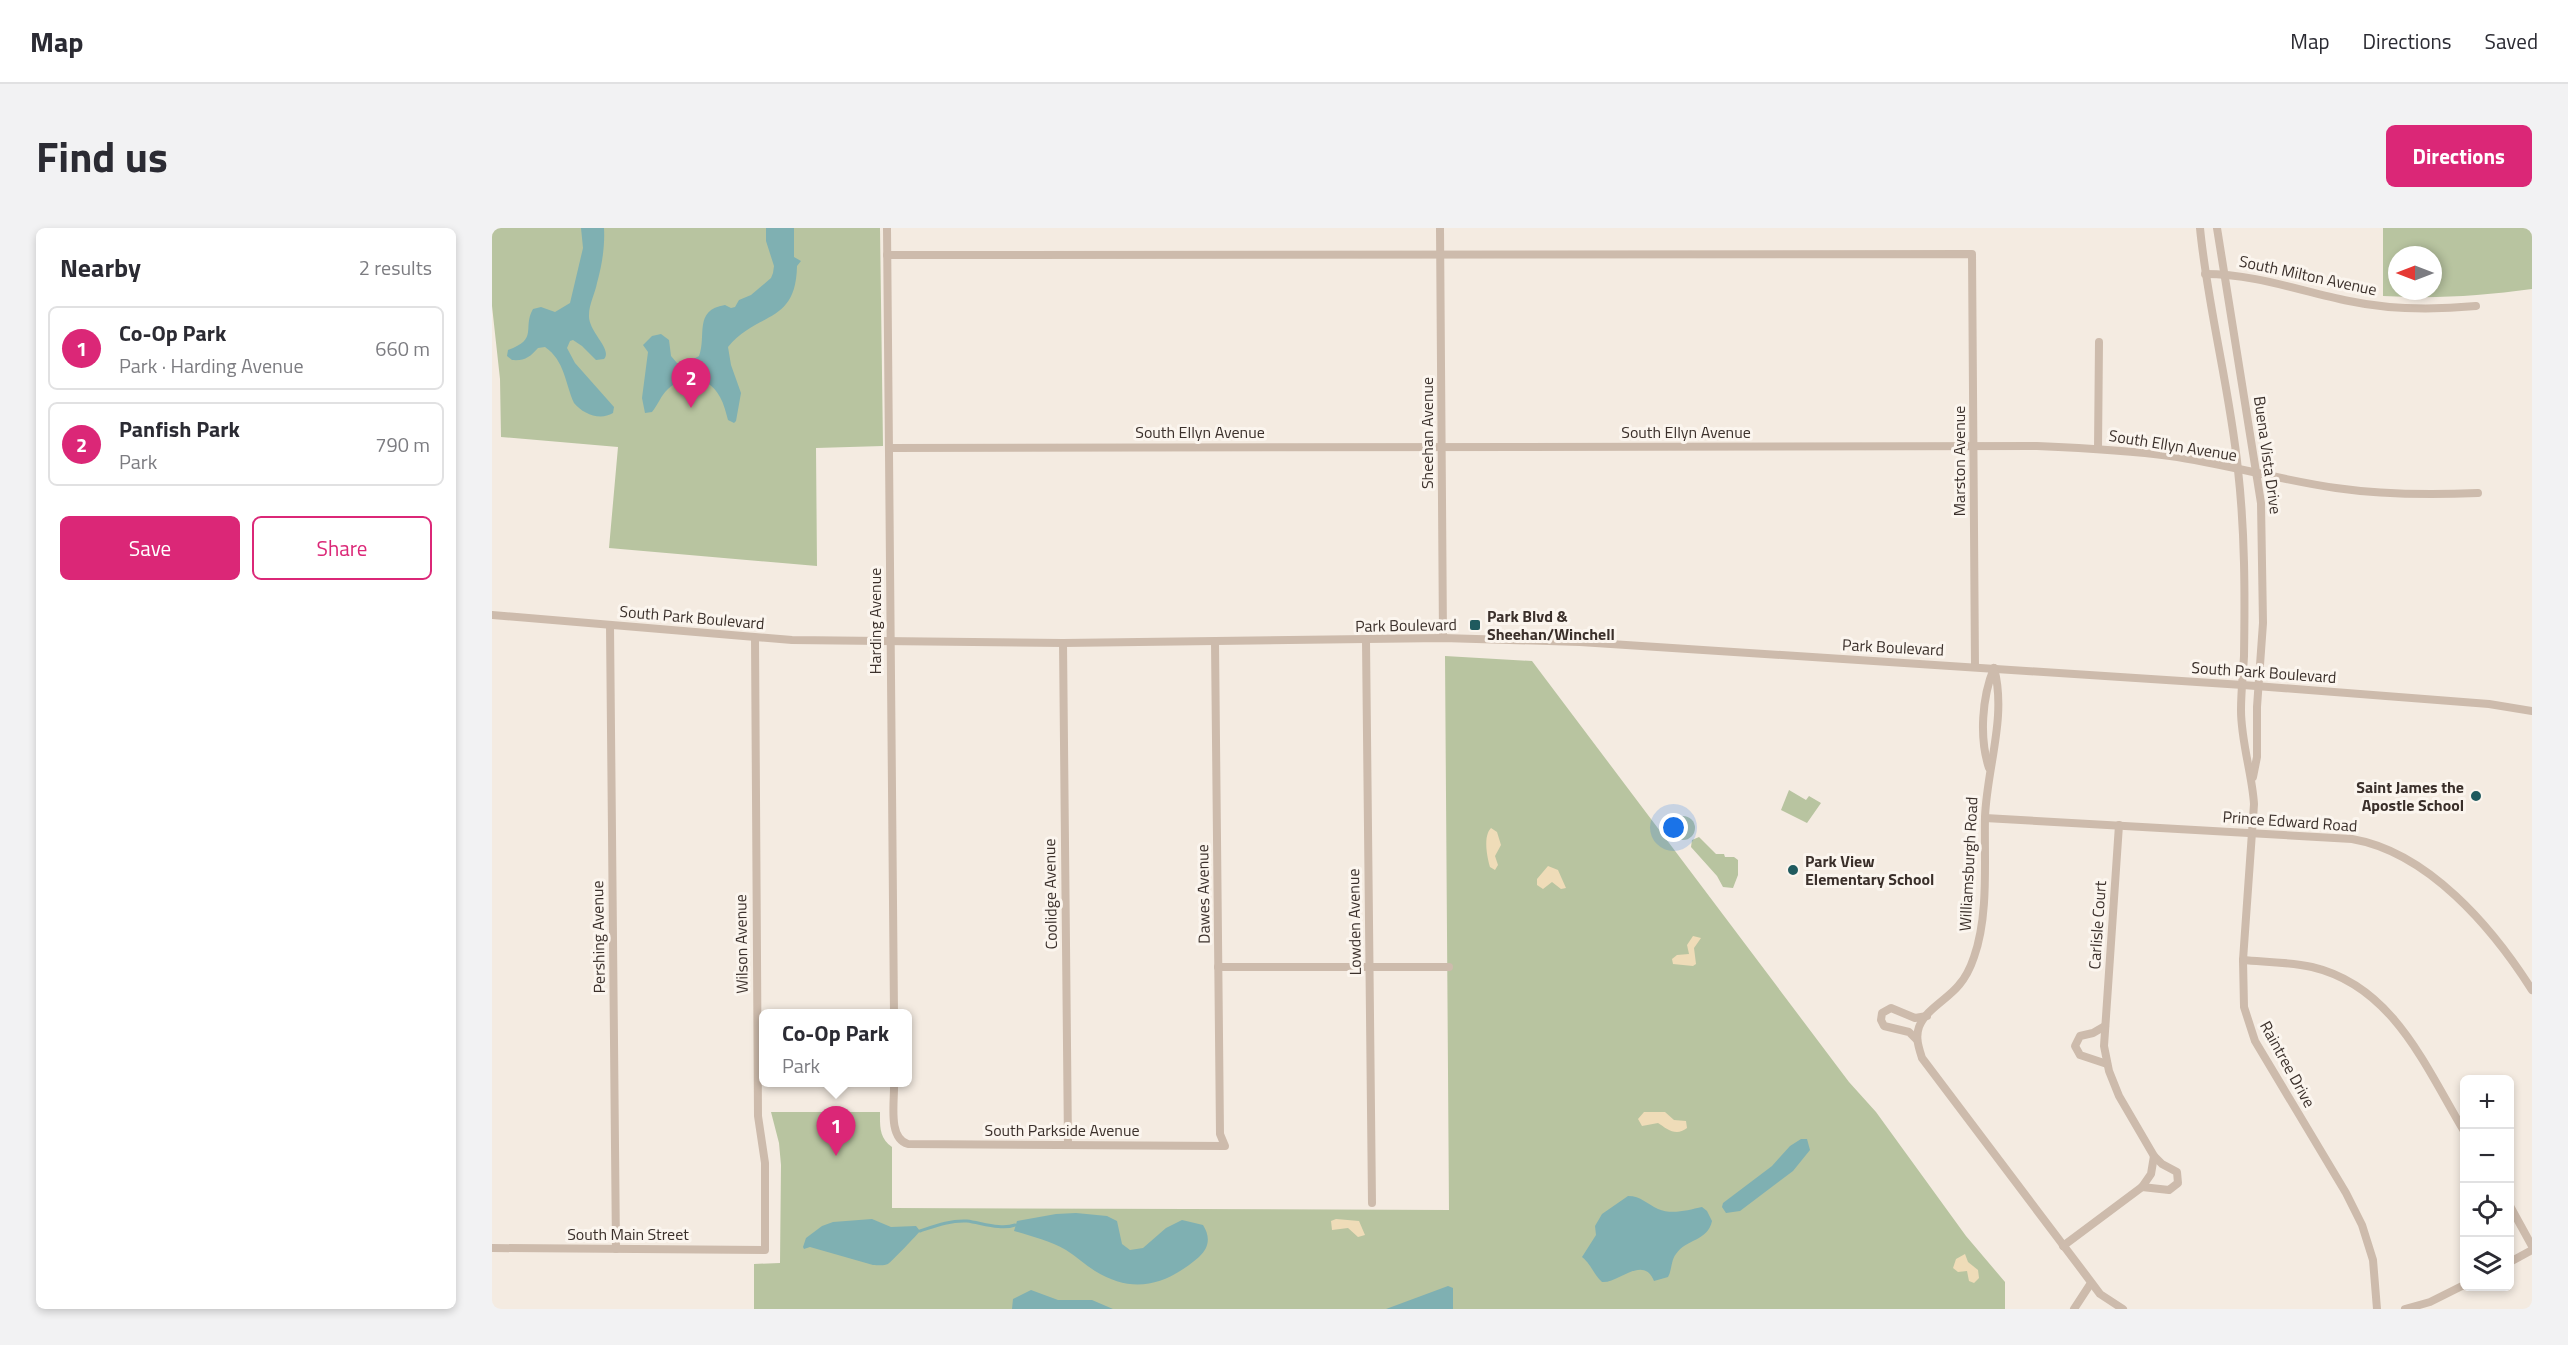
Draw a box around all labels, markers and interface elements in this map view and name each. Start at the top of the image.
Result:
text: Map [30,20,84,63]
text: Map [2290,25,2330,57]
text: Directions [2363,25,2452,57]
text: Saved [2485,25,2538,57]
text: Find us [36,124,168,188]
button: Directions [2386,125,2532,187]
north arrow [2388,246,2442,300]
text: Nearby [60,248,141,287]
street label: South Milton Avenue [2237,249,2379,301]
text: 2 results [359,252,432,283]
text: Co-Op Park [119,316,226,350]
text: 1 [76,333,87,364]
text: 660 m [375,333,430,364]
text: Park · Harding Avenue [119,350,304,381]
pin: 2 [672,358,710,408]
street label: Sheehan Avenue [1415,377,1439,489]
street label: Buena Vista Drive [2248,394,2288,516]
street label: Marston Avenue [1947,406,1971,516]
text: Panfish Park [119,412,240,446]
street label: South Ellyn Avenue [1135,420,1265,444]
street label: South Ellyn Avenue [1621,420,1751,444]
street label: South Ellyn Avenue [2107,423,2239,467]
text: 2 [76,429,87,460]
text: 790 m [375,429,430,460]
text: Park [119,446,157,477]
button: Save [60,516,240,580]
button: Share [252,516,432,580]
street label: Harding Avenue [863,568,887,674]
street label: South Park Boulevard [619,599,765,635]
place label: Park Blvd & Sheehan/Winchell [1487,604,1615,646]
street label: Park Boulevard [1355,612,1457,638]
marker: Park Blvd & Sheehan/Winchell [1468,618,1482,632]
street label: Park Boulevard [1841,632,1945,662]
street label: South Park Boulevard [2191,655,2337,689]
place label: Saint James the Apostle School [2356,775,2464,817]
marker: Saint James the Apostle School [2469,789,2483,803]
street label: Williamsburgh Road [1952,796,1984,932]
street label: Prince Edward Road [2222,804,2358,838]
your location [1659,813,1688,842]
street label: Coolidge Avenue [1037,838,1063,950]
street label: Dawes Avenue [1190,844,1216,944]
place label: Park View Elementary School [1805,849,1934,891]
marker: Park View Elementary School [1786,863,1800,877]
street label: Lowden Avenue [1341,868,1367,976]
street label: Carlisle Court [2082,879,2112,970]
street label: Pershing Avenue [585,880,611,994]
street label: Wilson Avenue [728,894,754,994]
popup [759,1009,912,1087]
text: Co-Op Park [782,1016,889,1050]
street label: Raintree Drive [2254,1016,2322,1112]
text: Park [782,1050,820,1081]
map controls [2460,1075,2514,1291]
button: + [2460,1075,2514,1129]
pin: 1 [816,1106,856,1156]
street label: South Parkside Avenue [984,1118,1140,1142]
button: − [2460,1129,2514,1183]
button: locate [2460,1183,2514,1237]
street label: South Main Street [567,1222,689,1246]
button: layers [2460,1237,2514,1291]

